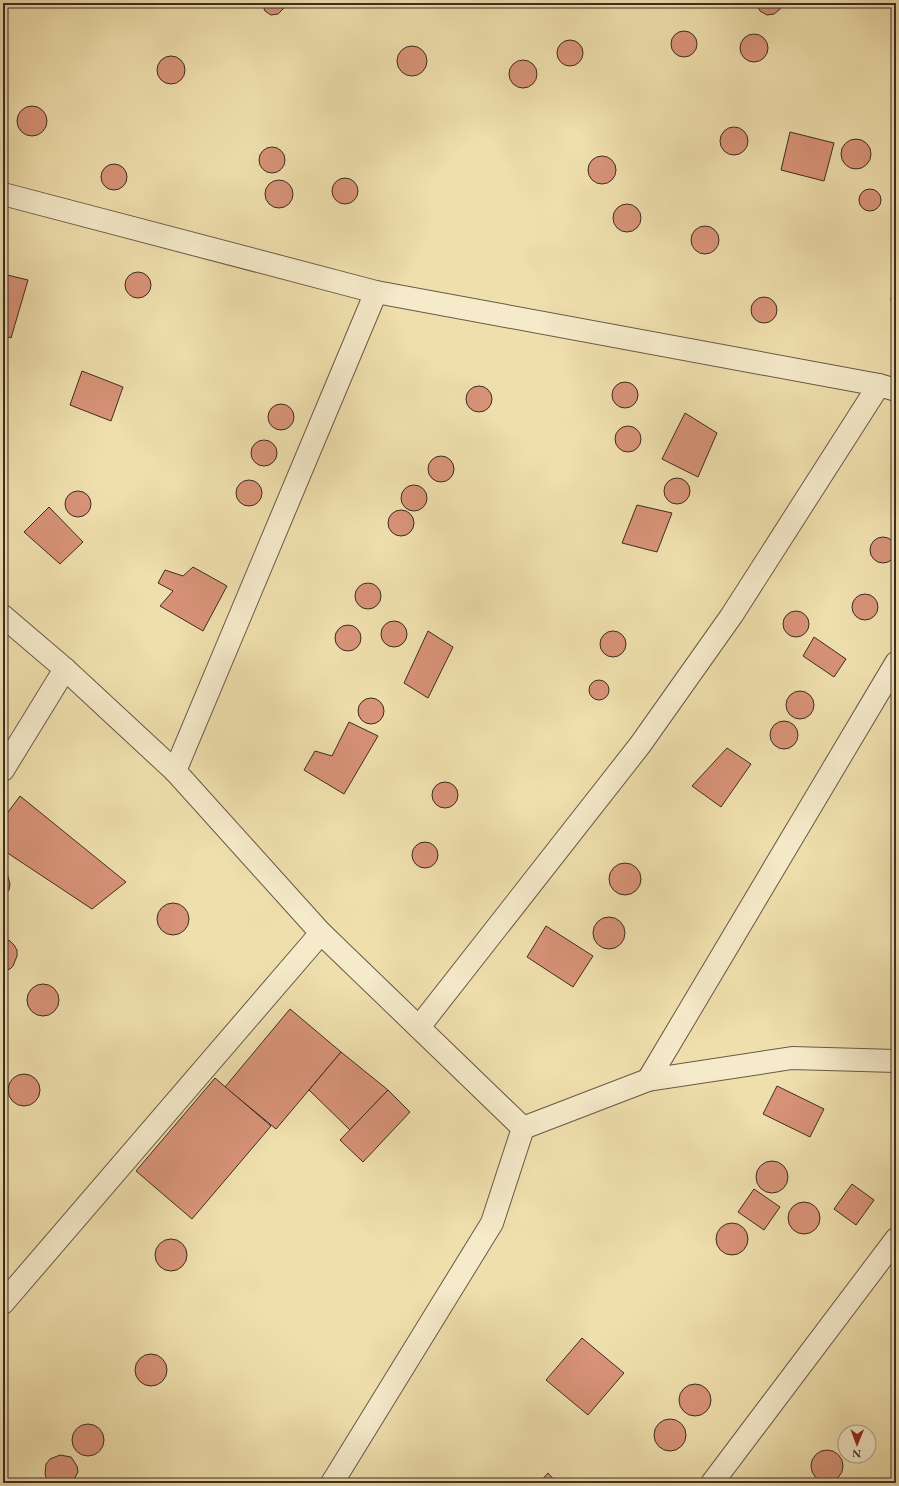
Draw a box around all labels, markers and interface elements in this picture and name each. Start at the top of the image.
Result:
north arrow [837,1424,877,1464]
text: N [852,1447,861,1461]

